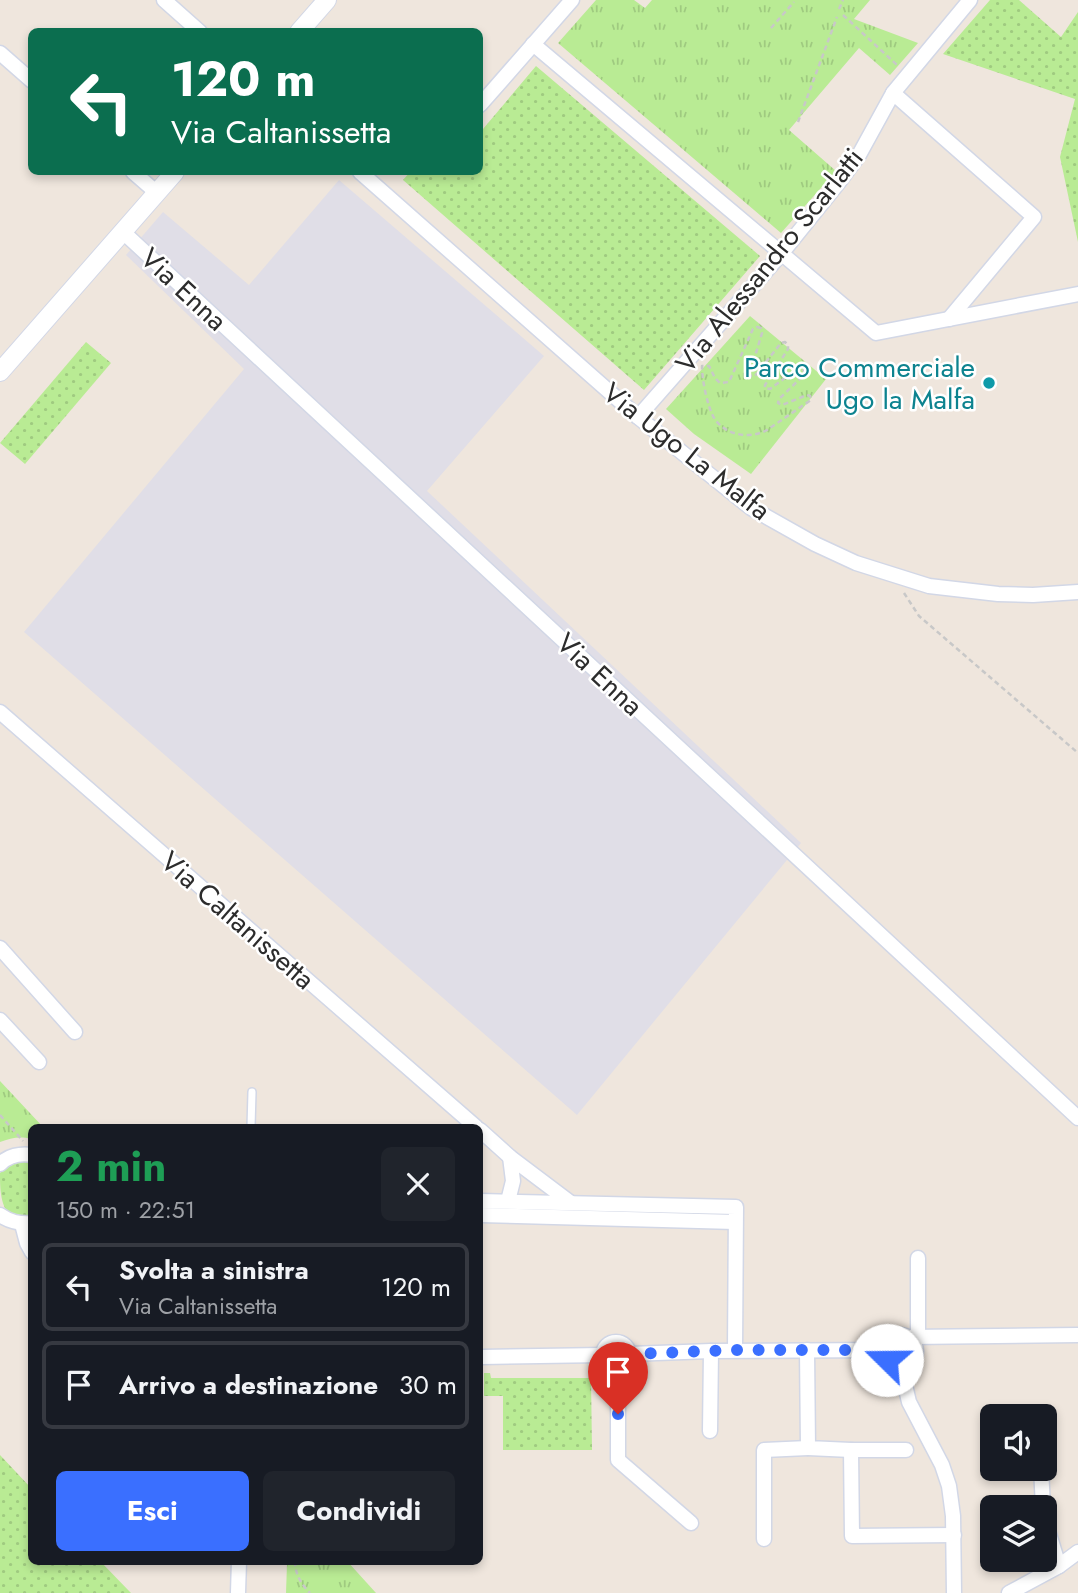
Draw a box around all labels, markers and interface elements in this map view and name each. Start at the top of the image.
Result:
text: 120 m [171,44,315,114]
icon: left [56,56,147,147]
text: Via Caltanissetta [171,109,391,155]
street label: Via Alessandro Scarlatti [666,139,873,382]
street label: Via Enna [131,238,236,340]
place label: Parco Commerciale Ugo la Malfa [744,347,975,420]
street label: Via Ugo La Malfa [594,373,779,530]
marker: Parco Commerciale Ugo la Malfa [981,375,997,391]
street label: Via Enna [547,623,652,725]
street label: Via Caltanissetta [151,842,324,999]
text: 2 min [56,1136,166,1197]
button: close [381,1147,455,1221]
text: 150 m · 22:51 [56,1193,195,1227]
text: Svolta a sinistra [119,1251,309,1289]
icon: left [60,1268,98,1306]
text: 120 m [381,1268,451,1306]
text: Via Caltanissetta [119,1289,277,1323]
position arrow [850,1323,924,1397]
pin [588,1342,648,1414]
icon: arrive [599,1353,637,1391]
icon: arrive [60,1366,98,1404]
text: Arrivo a destinazione [119,1366,378,1404]
text: 30 m [399,1366,457,1404]
map controls [980,1404,1057,1572]
button: sound [980,1404,1057,1481]
button: Esci [56,1471,249,1551]
button: Condividi [263,1471,455,1551]
button: layers [980,1495,1057,1572]

